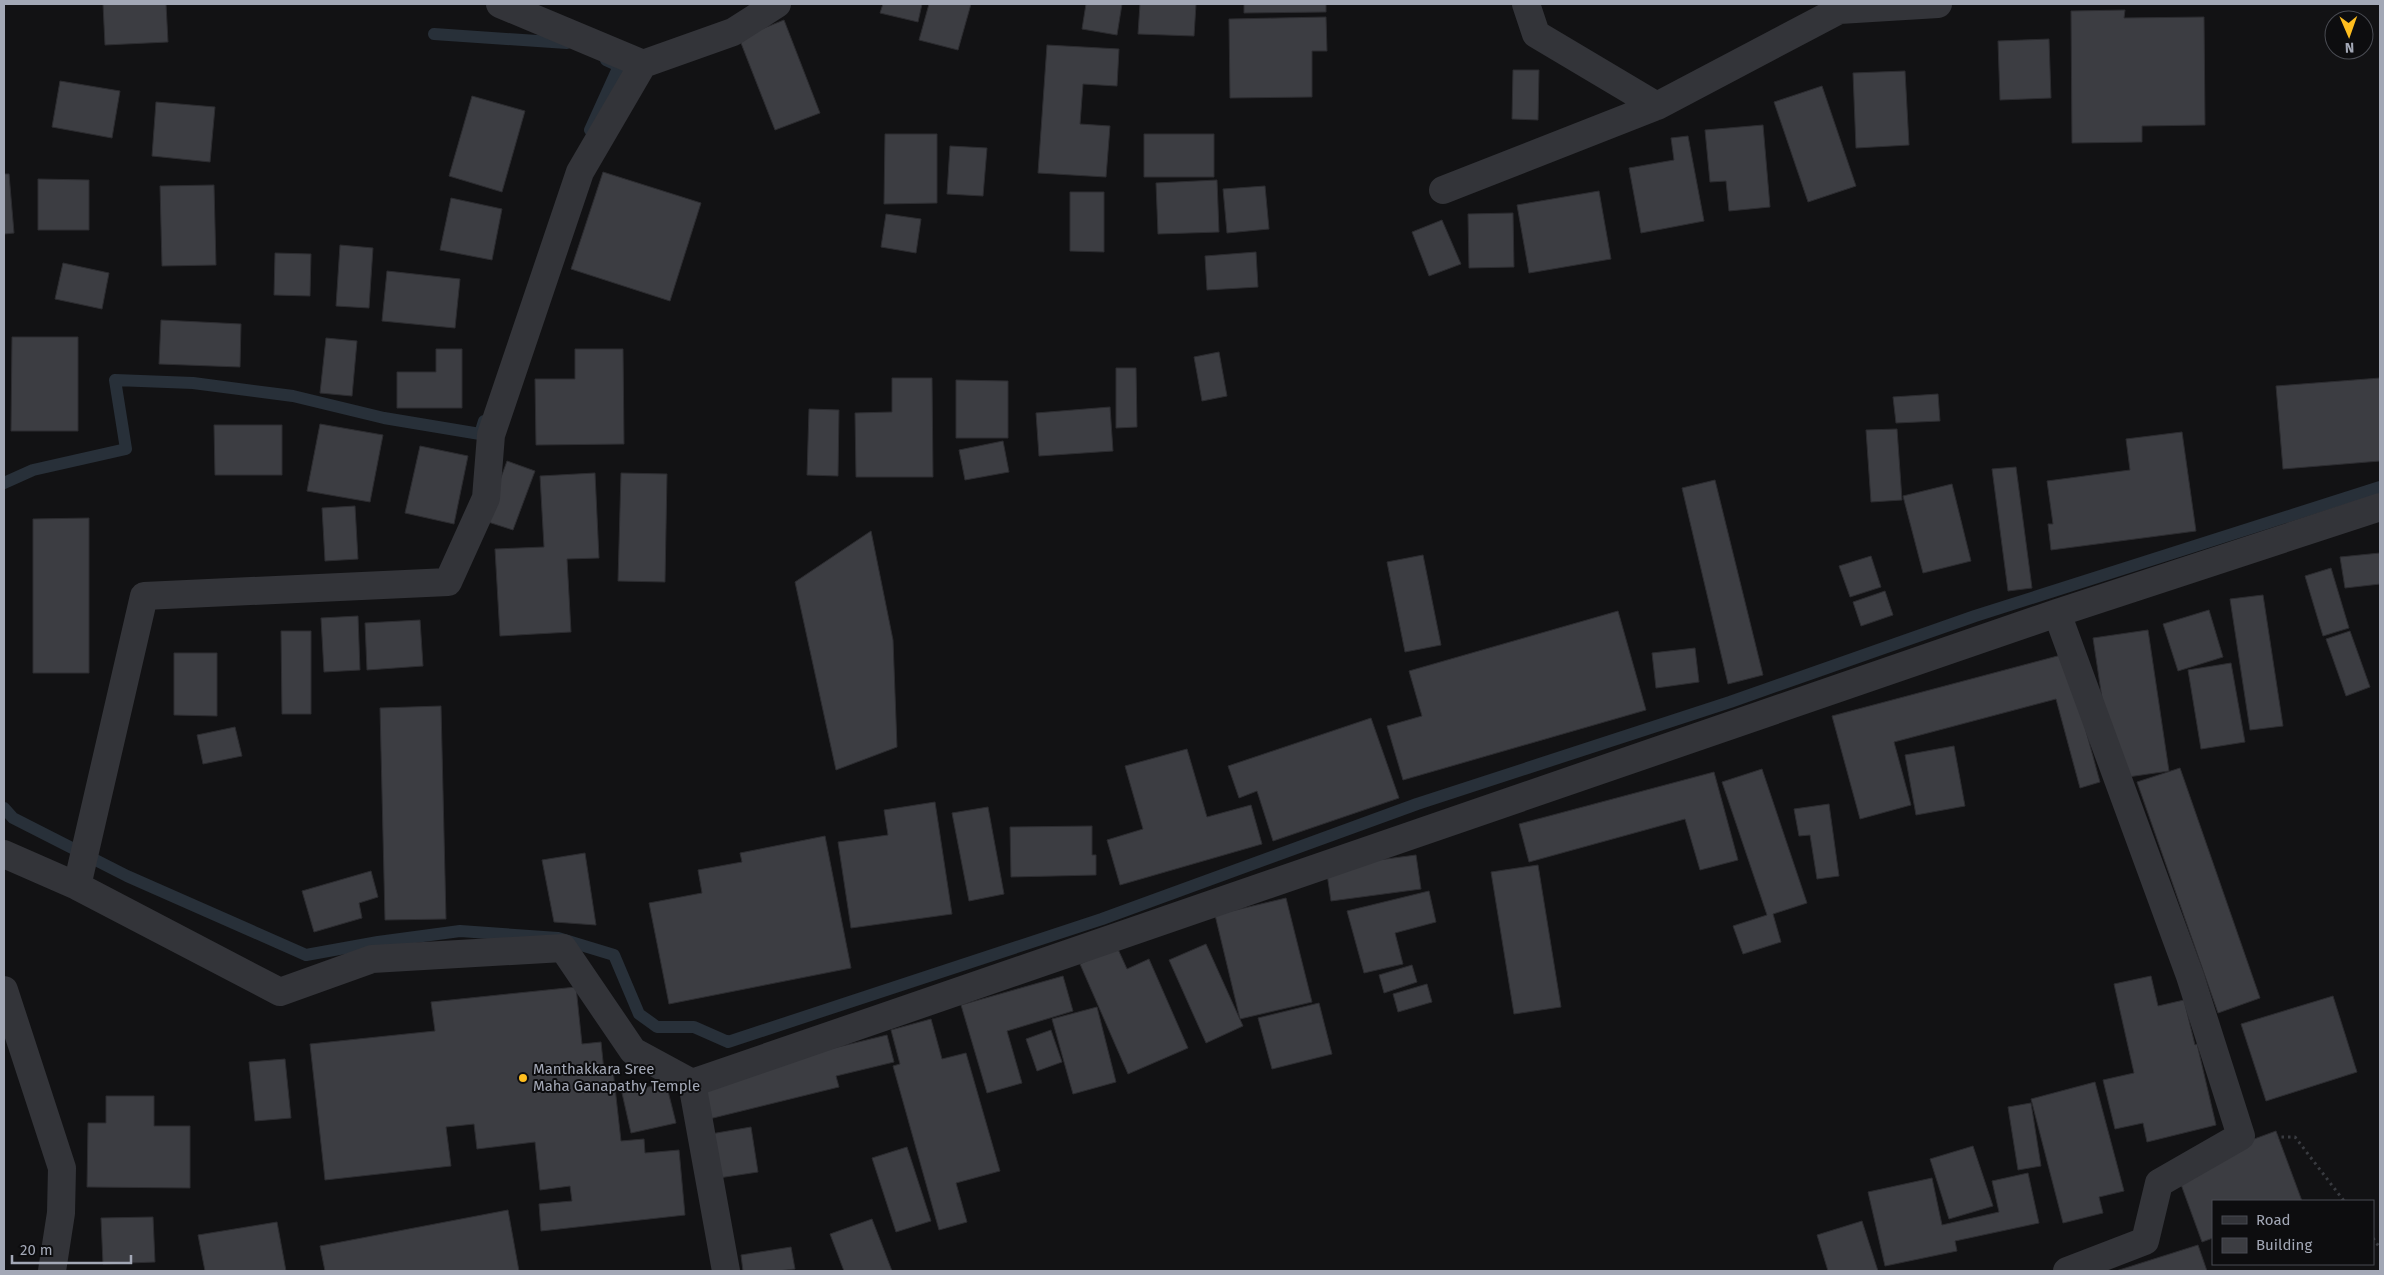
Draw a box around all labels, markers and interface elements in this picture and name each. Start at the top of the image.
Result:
north arrow [2324,10,2374,60]
text: N [2344,39,2354,56]
place label: Manthakkara Sree Maha Ganapathy Temple [533,1060,700,1095]
marker: Manthakkara Sree Maha Ganapathy Temple [517,1072,529,1084]
legend [2212,1200,2374,1265]
text: Road [2256,1211,2291,1229]
scale bar [12,1232,131,1264]
text: Building [2256,1236,2312,1254]
text: 20 m [20,1241,53,1259]

